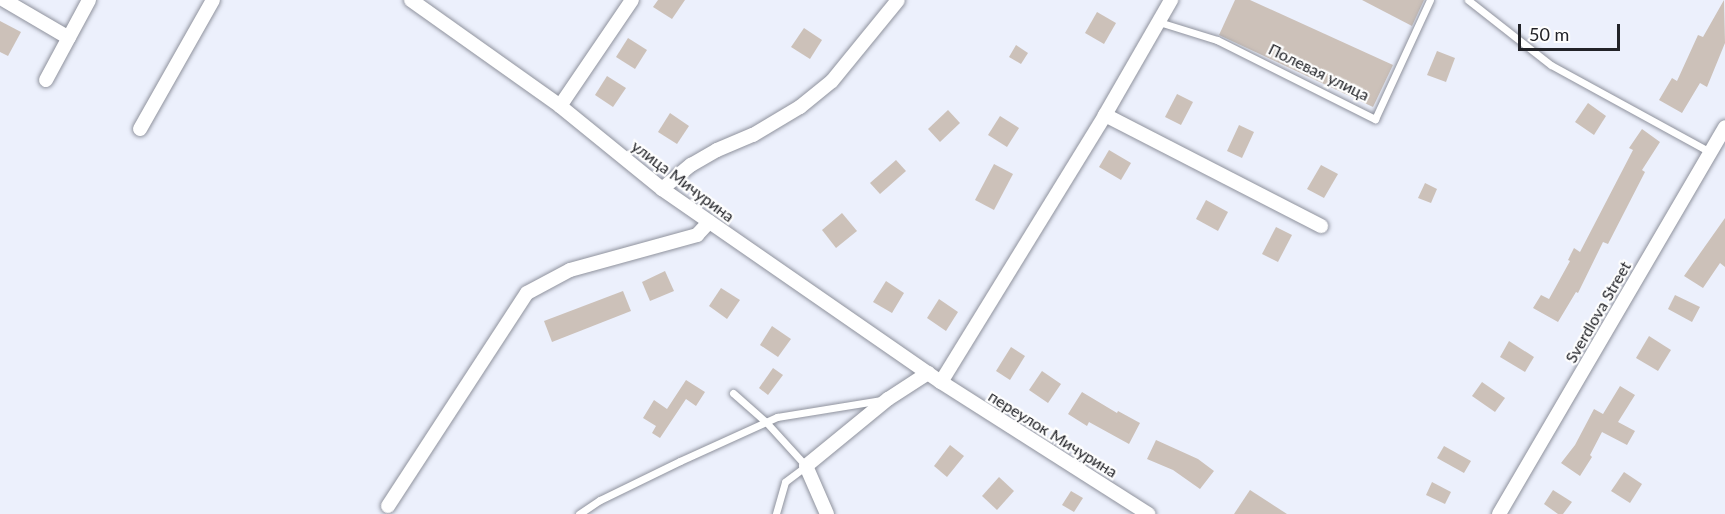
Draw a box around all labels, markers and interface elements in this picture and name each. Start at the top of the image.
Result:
scale bar [1521,12,1623,50]
text: 50 m [1529,23,1569,45]
street label: Полевая улица [1265,39,1373,105]
street label: улица Мичурина [628,136,738,226]
street label: Sverdlova Street [1561,258,1635,366]
street label: переулок Мичурина [985,387,1121,481]

